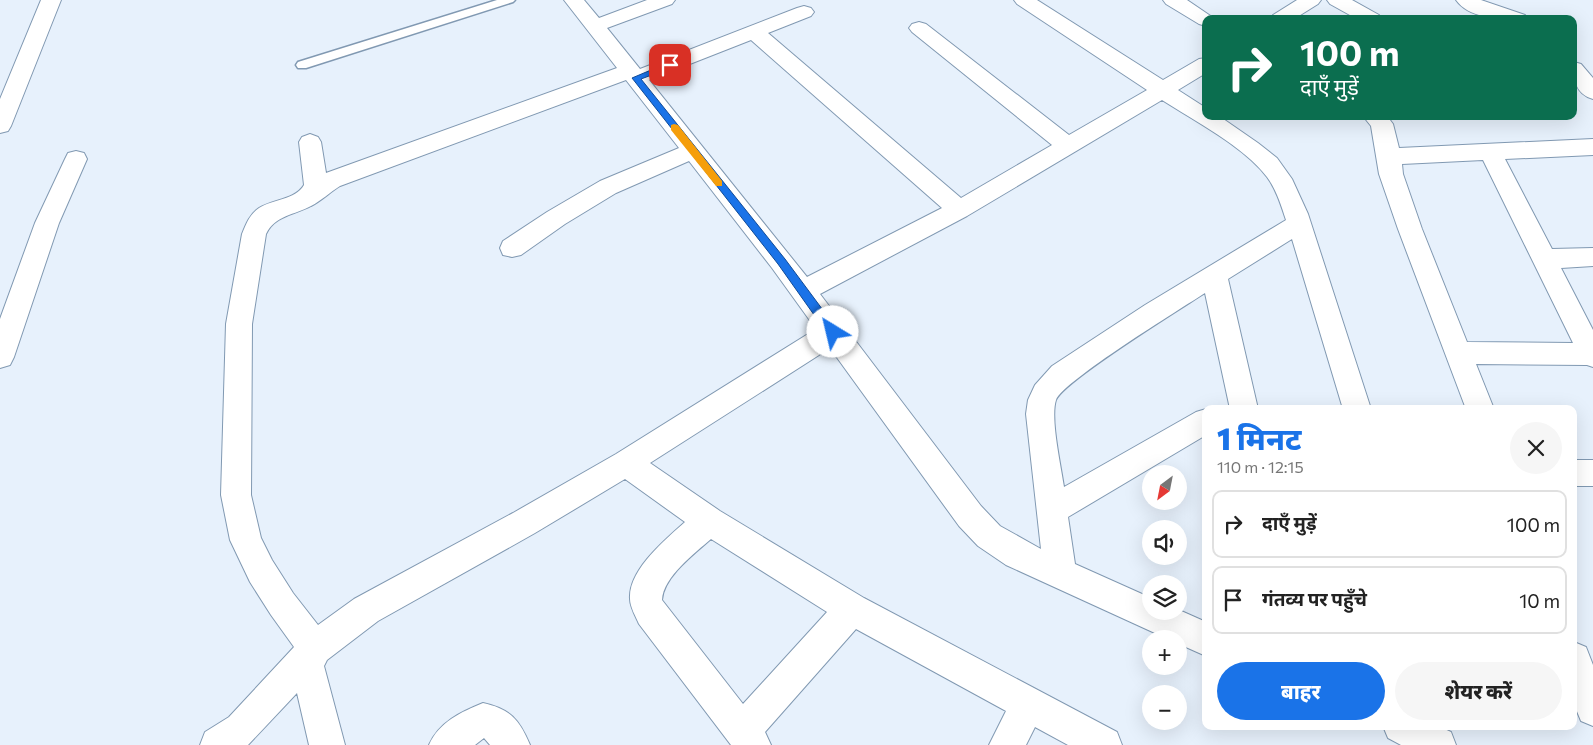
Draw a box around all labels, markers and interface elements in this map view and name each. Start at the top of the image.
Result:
text: 100 m [1300,30,1400,73]
icon: right [1217,35,1282,100]
pin [649,44,691,86]
icon: arrive [656,51,684,79]
text: दाएँ मुड़ें [1300,73,1359,100]
position arrow [806,305,858,357]
text: 1 मिनट [1217,419,1301,456]
button: close [1510,422,1562,474]
text: 110 m · 12:15 [1217,457,1304,476]
north arrow [1142,465,1188,510]
map controls [1142,465,1187,730]
icon: right [1219,510,1247,538]
text: दाएँ मुड़ें [1262,511,1317,534]
text: 100 m [1507,513,1560,536]
button: sound [1142,520,1187,565]
button: layers [1142,575,1187,620]
icon: arrive [1219,586,1247,614]
text: गंतव्य पर पहुँचे [1262,587,1367,610]
text: 10 m [1519,589,1560,612]
button: + [1142,630,1187,675]
button: बाहर [1217,662,1385,720]
button: शेयर करें [1395,662,1562,720]
button: − [1142,685,1187,730]

